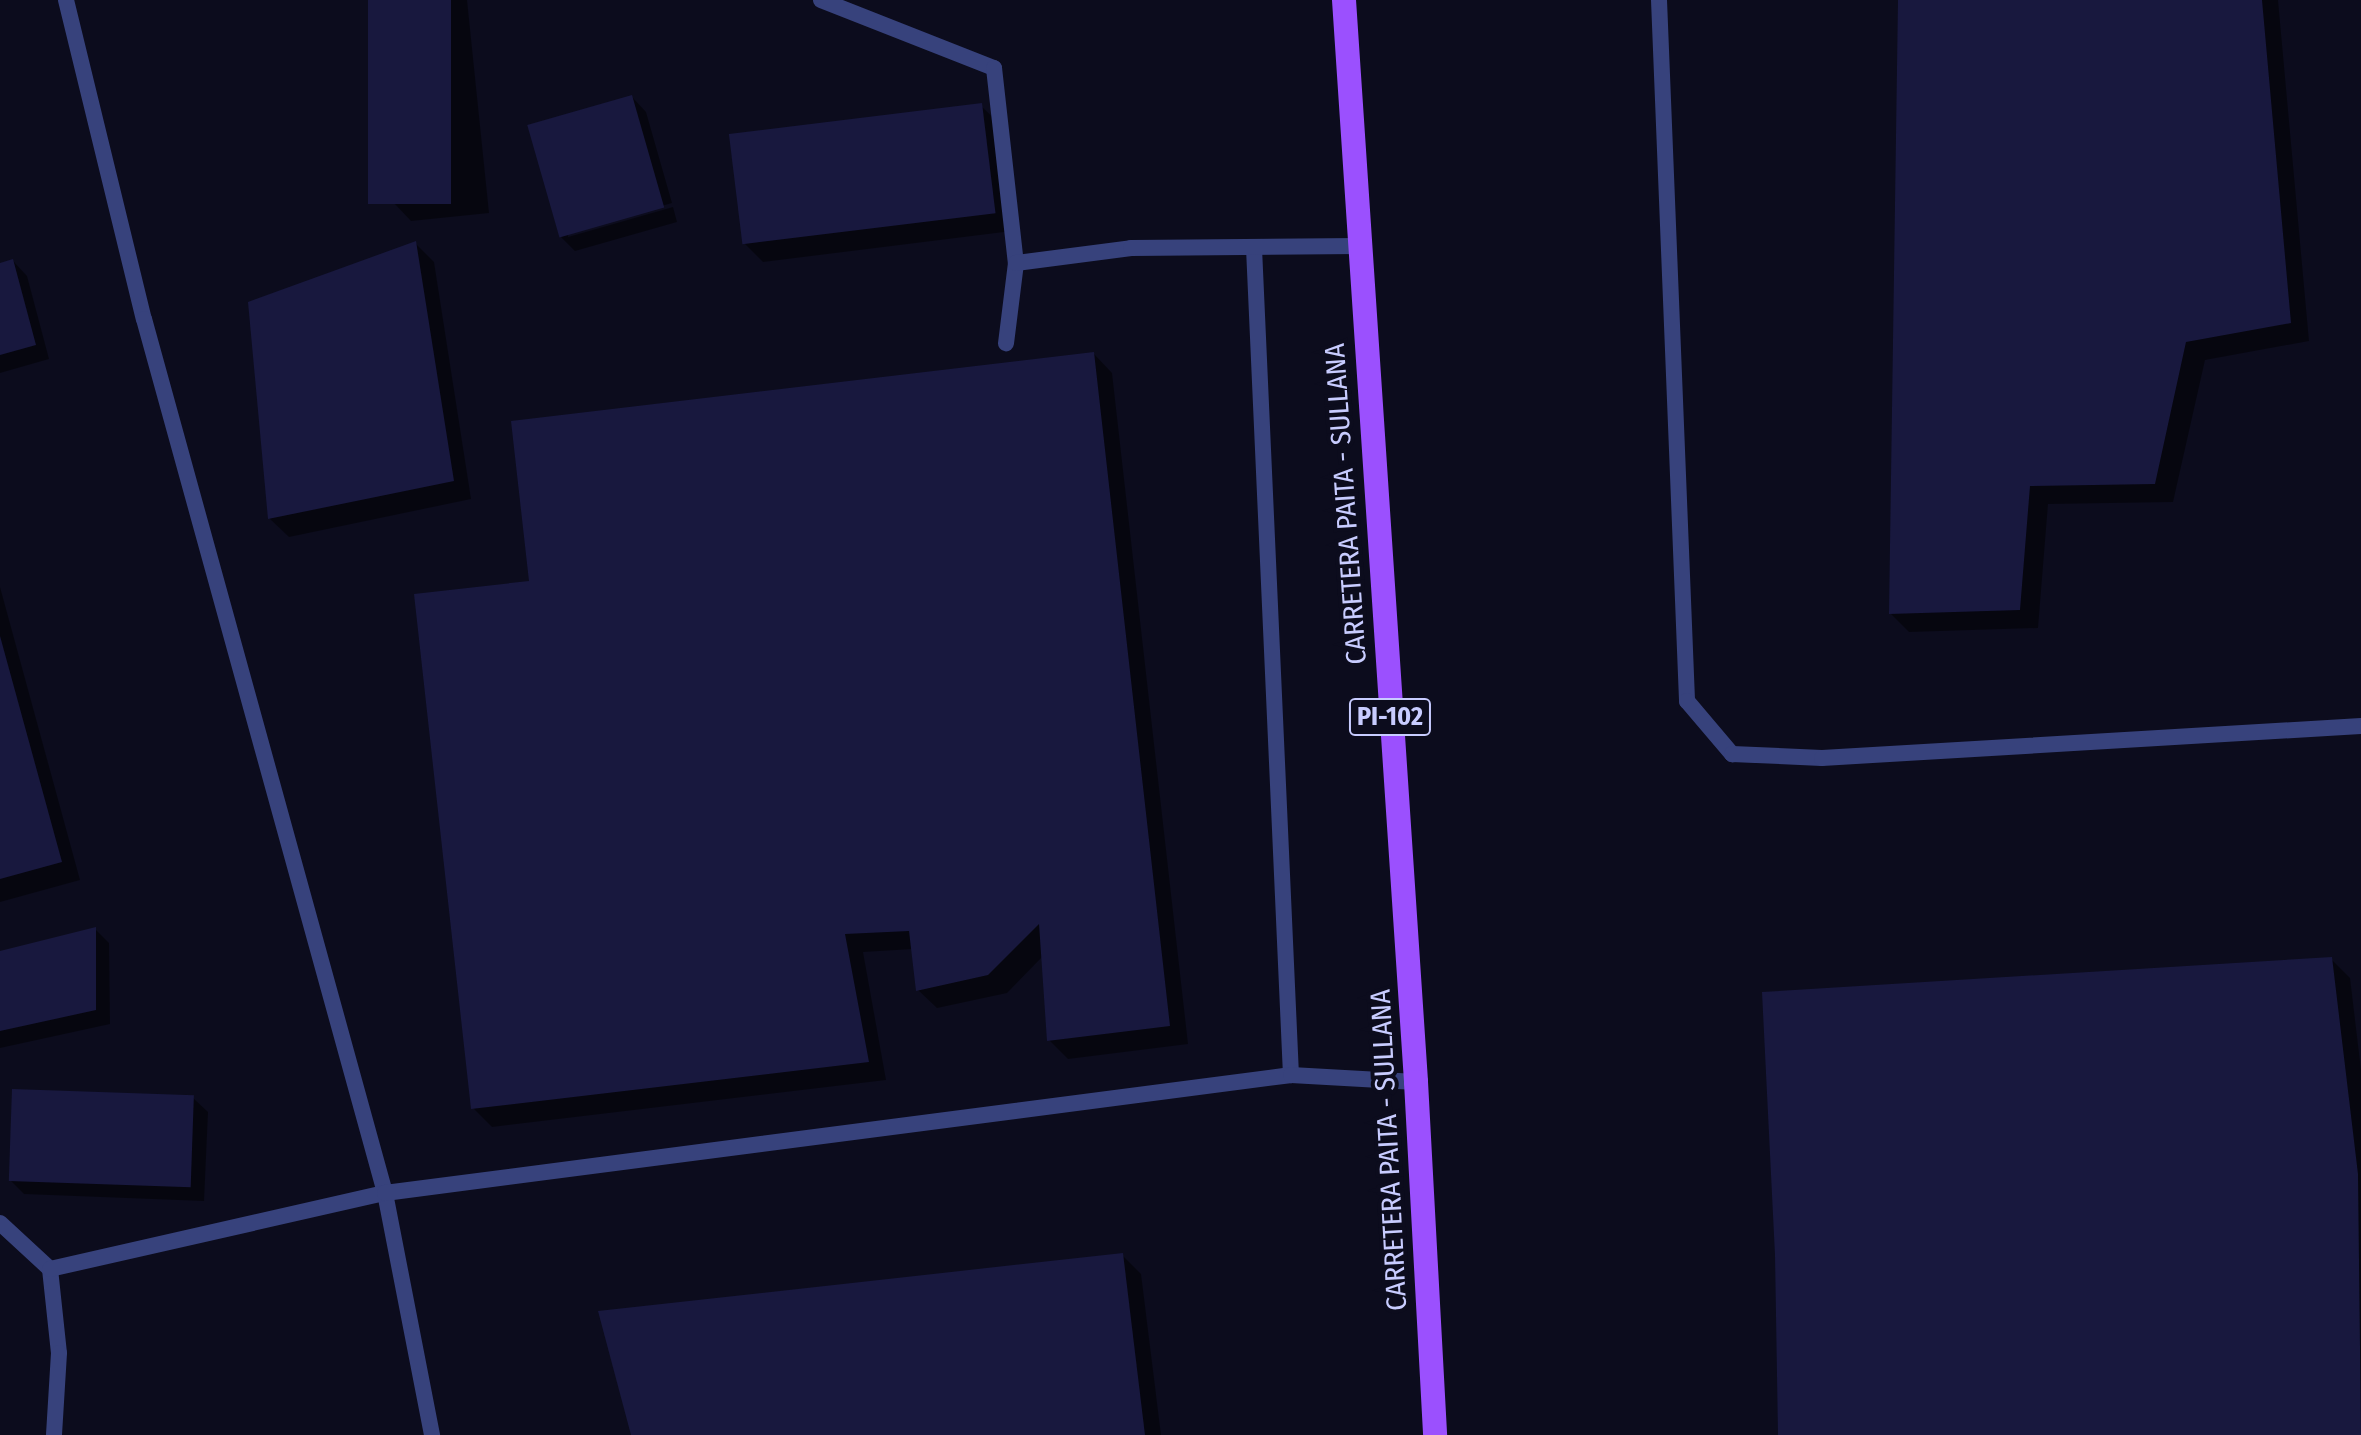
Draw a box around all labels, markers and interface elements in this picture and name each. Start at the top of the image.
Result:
street label: CARRETERA PAITA - SULLANA [1318,342,1374,666]
road number: PI-102 [1348,695,1432,739]
street label: CARRETERA PAITA - SULLANA [1364,988,1414,1312]

